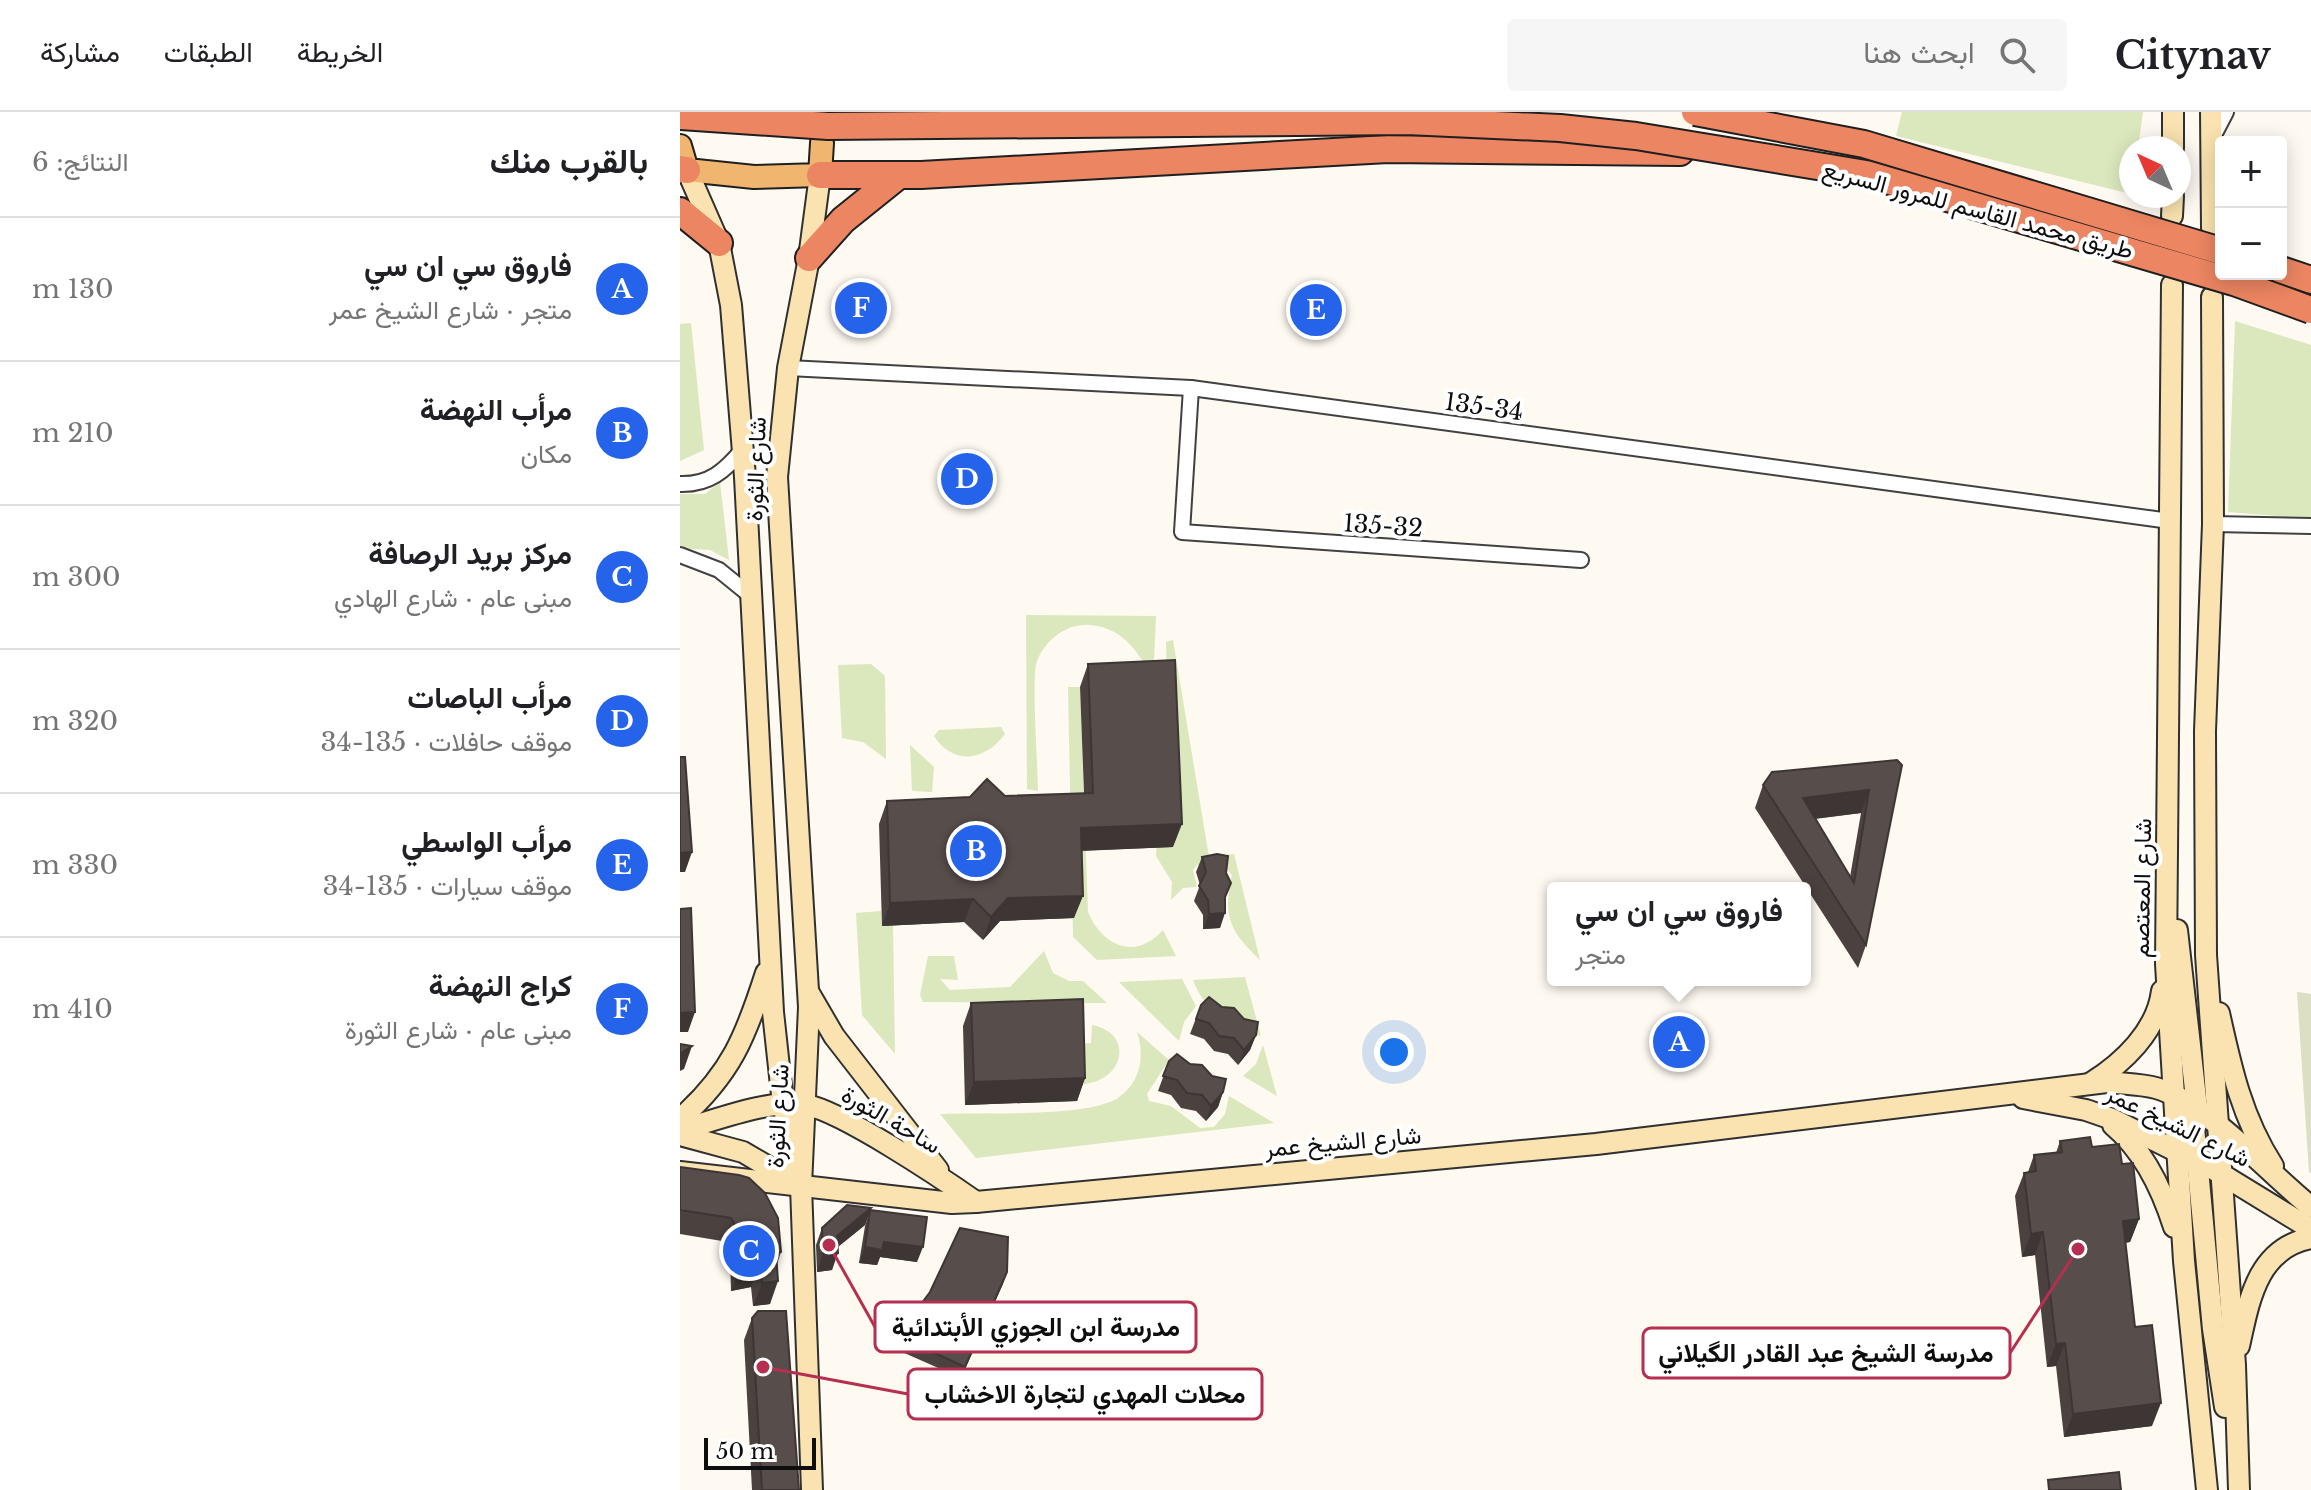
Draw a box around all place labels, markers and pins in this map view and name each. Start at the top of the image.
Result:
pin: F [835,278,887,338]
pin: E [1290,280,1342,340]
pin: D [941,449,993,509]
pin: B [950,821,1002,881]
pin: A [1653,1012,1705,1072]
pin: C [723,1221,775,1281]
callout: مدرسة ابن الجوزي الأبتدائية [875,1302,1196,1352]
callout: مدرسة الشيخ عبد القادر الگيلاني [1643,1328,2010,1378]
callout: محلات المهدي لتجارة الاخشاب [908,1369,1262,1419]

